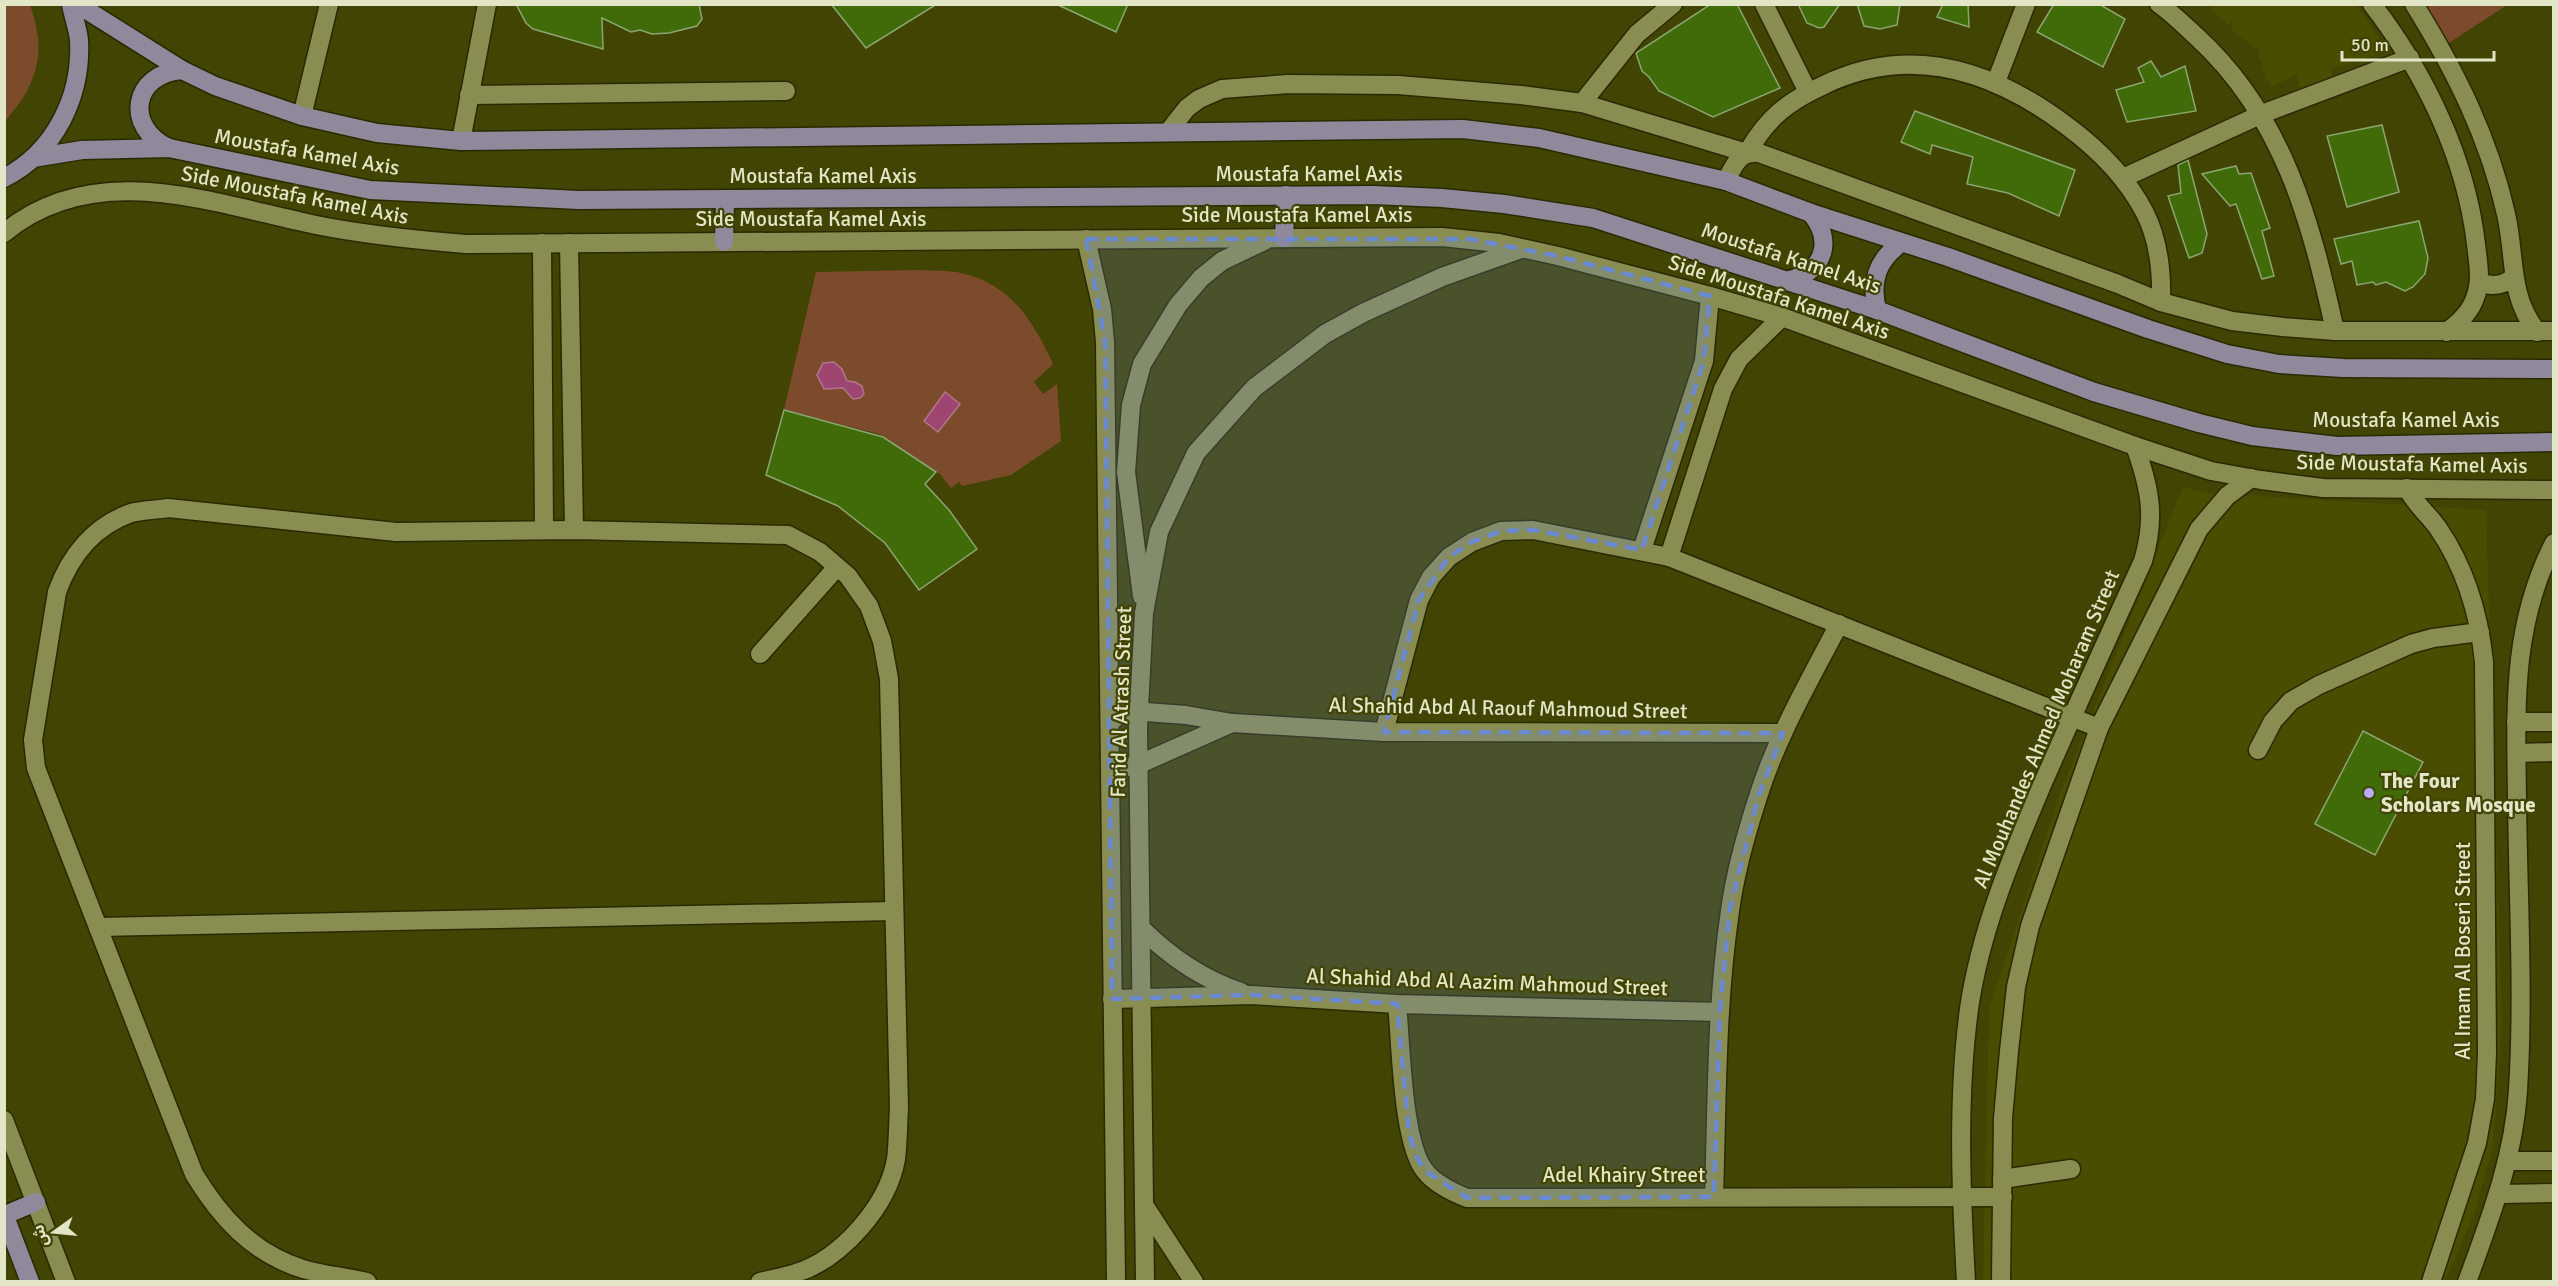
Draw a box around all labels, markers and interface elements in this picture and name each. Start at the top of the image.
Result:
scale bar [2342,24,2494,62]
text: 50 m [2351,34,2389,56]
street label: Moustafa Kamel Axis [212,123,402,181]
street label: Side Moustafa Kamel Axis [179,160,411,230]
street label: Moustafa Kamel Axis [1215,161,1403,187]
street label: Moustafa Kamel Axis [729,163,917,189]
street label: Side Moustafa Kamel Axis [1181,202,1413,228]
street label: Side Moustafa Kamel Axis [695,206,927,232]
street label: Moustafa Kamel Axis [1698,217,1884,299]
street label: Side Moustafa Kamel Axis [1665,249,1893,345]
street label: Moustafa Kamel Axis [2312,407,2500,433]
street label: Side Moustafa Kamel Axis [2296,449,2528,479]
street label: Al Mouhandes Ahmed Moharam Street [1967,566,2125,892]
street label: Farid Al Atrash Street [1105,606,1137,798]
street label: Al Shahid Abd Al Raouf Mahmoud Street [1328,692,1688,724]
place label: The Four Scholars Mosque [2381,768,2536,818]
marker: The Four Scholars Mosque [2362,786,2376,800]
street label: Al Imam Al Boseri Street [2450,842,2476,1060]
street label: Al Shahid Abd Al Aazim Mahmoud Street [1306,963,1668,1001]
street label: Adel Khairy Street [1543,1162,1705,1188]
north arrow [24,1202,84,1262]
text: ش [28,1222,53,1249]

